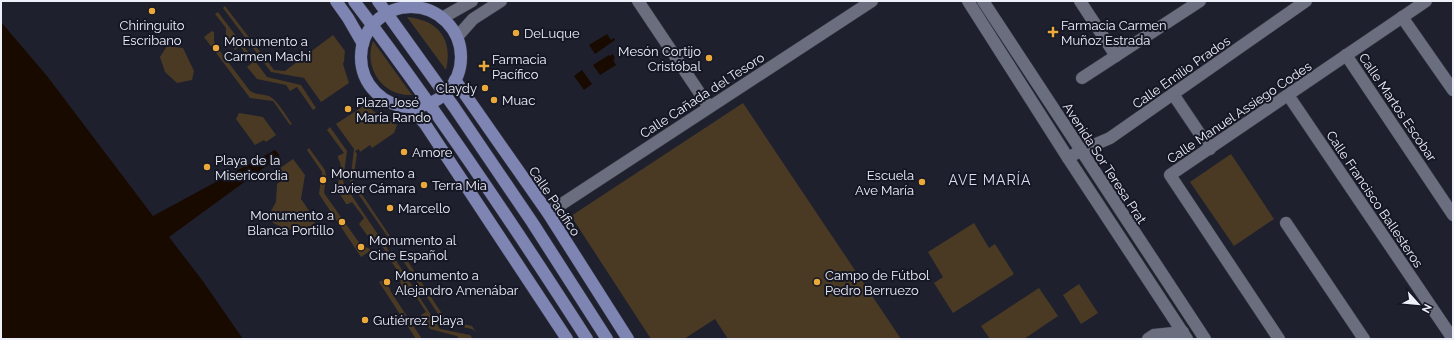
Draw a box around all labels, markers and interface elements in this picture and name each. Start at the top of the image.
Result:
marker: Chiringuito Escribano [147,6,157,16]
place label: Chiringuito Escribano [120,18,185,48]
place label: Farmacia Carmen Muñoz Estrada [1061,18,1167,48]
place label: DeLuque [524,26,580,41]
marker: Farmacia Carmen Muñoz Estrada [1048,27,1058,37]
marker: DeLuque [511,28,521,38]
street label: Calle Emilio Prados [1130,33,1233,112]
place label: Monumento a Carmen Machi [224,34,311,64]
marker: Monumento a Carmen Machi [211,43,221,53]
place label: Mesón Cortijo Cristóbal [618,44,701,74]
street label: Calle Cañada del Tesoro [637,49,767,141]
street label: Calle Martos Escobar [1356,50,1440,165]
place label: Farmacia Pacífico [492,52,547,82]
marker: Mesón Cortijo Cristóbal [704,53,714,63]
street label: Calle Manuel Assiego Codes [1164,58,1314,166]
marker: Farmacia Pacífico [479,61,489,71]
place label: Claydy [436,81,477,96]
marker: Claydy [480,83,490,93]
place label: Muac [502,93,535,108]
place label: Plaza José María Rando [356,95,431,125]
marker: Muac [489,95,499,105]
street label: Avenida Sor Teresa Prat [1060,100,1150,227]
marker: Plaza José María Rando [343,104,353,114]
street label: Calle Francisco Ballesteros [1323,128,1426,271]
place label: Amore [412,145,453,160]
marker: Amore [399,147,409,157]
place label: Playa de la Misericordia [215,153,288,183]
marker: Playa de la Misericordia [202,162,212,172]
street label: Calle Pacífico [526,164,583,239]
place label: Monumento a Javier Cámara [331,166,416,196]
place label: Escuela Ave María [855,168,914,198]
district label: AVE MARÍA [948,171,1032,188]
marker: Monumento a Javier Cámara [318,175,328,185]
marker: Escuela Ave María [917,177,927,187]
place label: Terra Mia [432,178,487,193]
marker: Terra Mia [419,180,429,190]
place label: Marcello [398,201,451,216]
marker: Marcello [385,203,395,213]
place label: Monumento a Blanca Portillo [247,208,334,238]
marker: Monumento a Blanca Portillo [337,217,347,227]
place label: Monumento al Cine Español [369,233,457,263]
marker: Monumento al Cine Español [356,242,366,252]
place label: Monumento a Alejandro Amenábar [395,268,519,298]
place label: Campo de Fútbol Pedro Berruezo [825,268,930,298]
marker: Monumento a Alejandro Amenábar [382,277,392,287]
marker: Campo de Fútbol Pedro Berruezo [812,277,822,287]
north arrow [1398,284,1438,324]
text: N [1419,302,1434,315]
place label: Gutiérrez Playa [373,313,463,328]
marker: Gutiérrez Playa [360,315,370,325]

